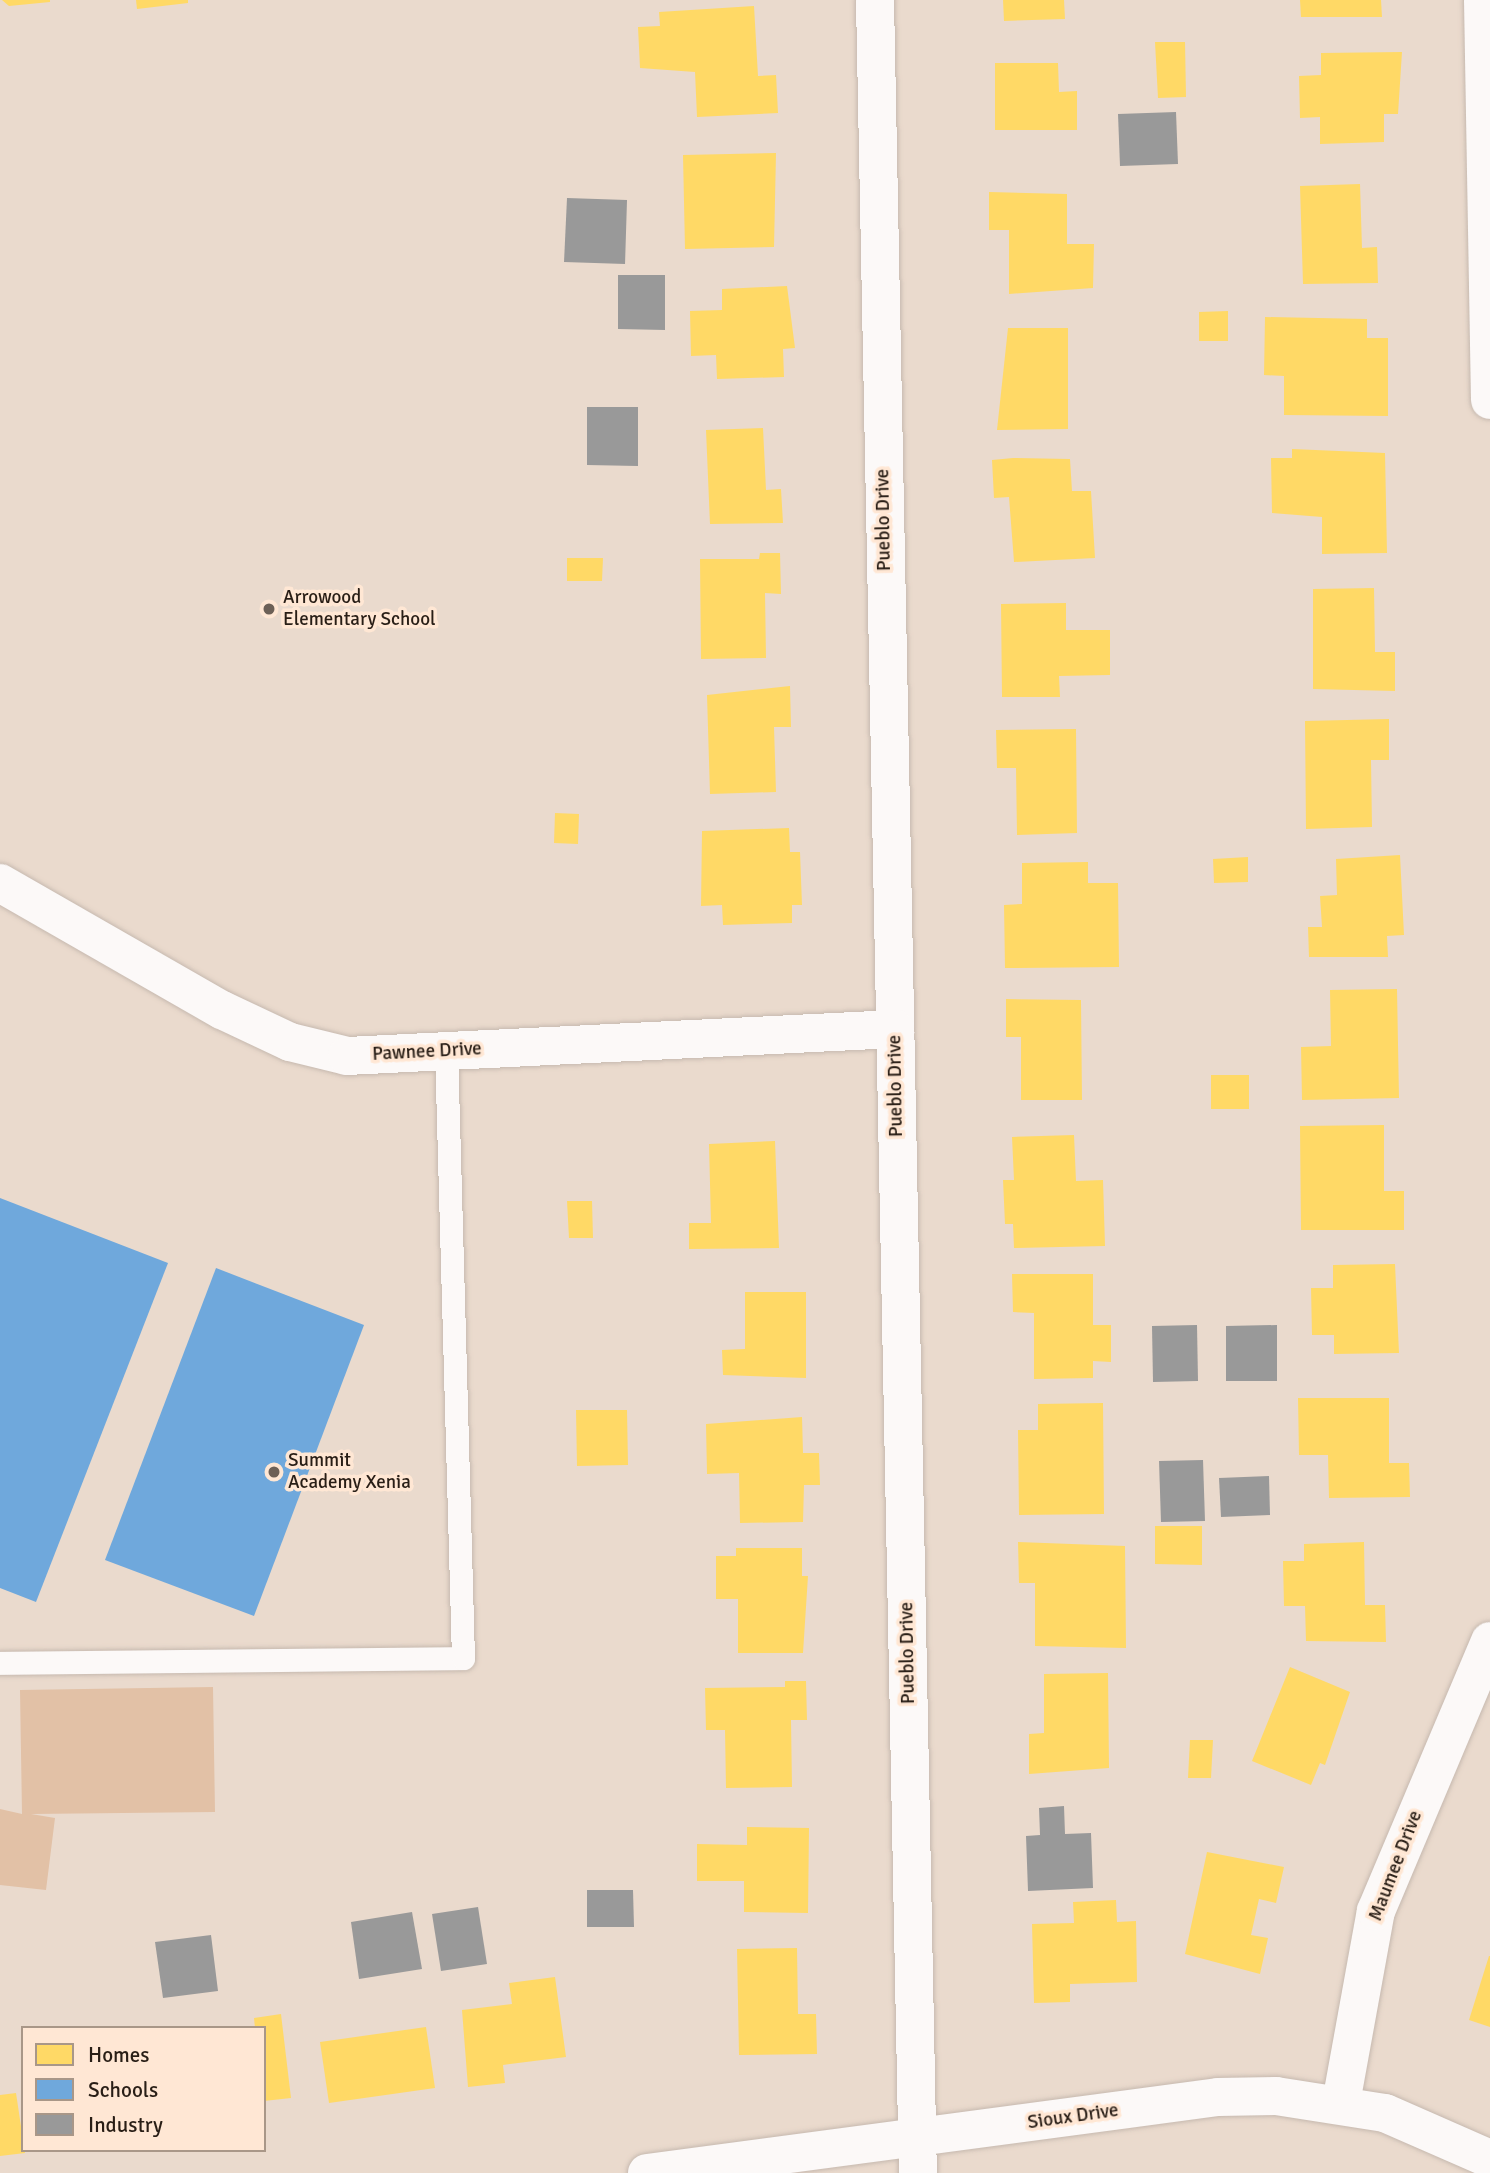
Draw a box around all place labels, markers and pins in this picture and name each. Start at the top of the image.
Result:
place label: Arrowood Elementary School [283,587,436,631]
marker: Arrowood Elementary School [261,601,277,617]
place label: Summit Academy Xenia [288,1450,411,1494]
marker: Summit Academy Xenia [266,1464,282,1480]

